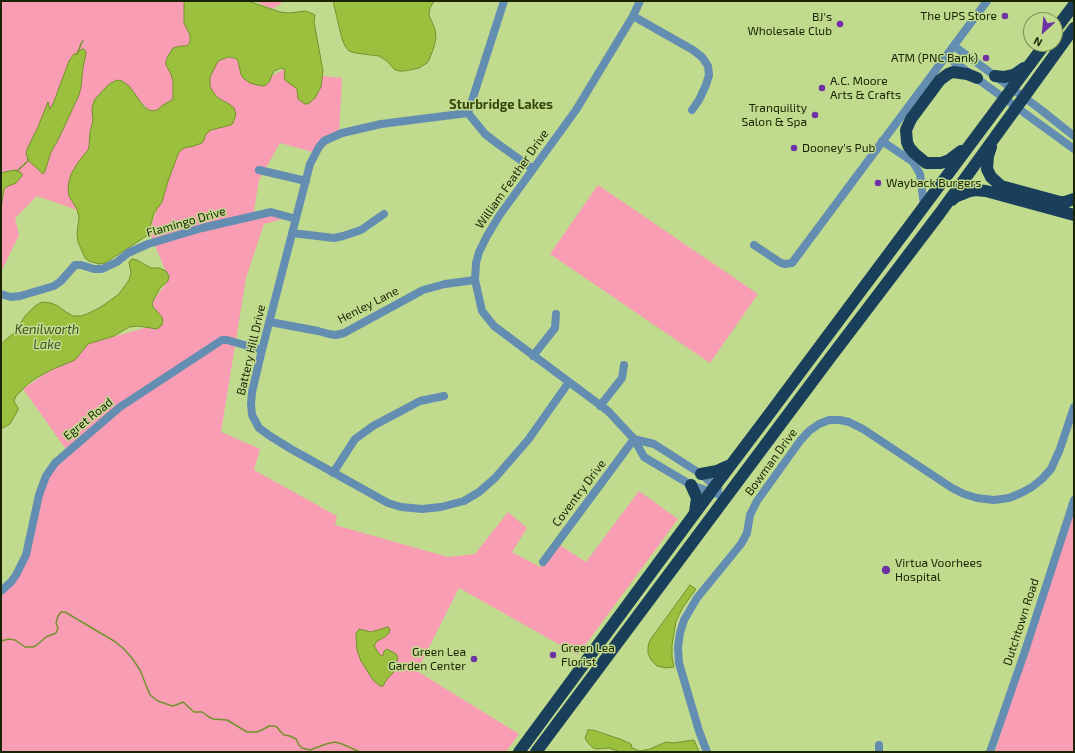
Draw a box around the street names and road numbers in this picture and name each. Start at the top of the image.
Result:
street label: William Feather Drive [472,127,552,231]
street label: Flamingo Drive [145,204,227,240]
street label: Henley Lane [335,283,401,327]
street label: Battery Hill Drive [234,303,268,397]
street label: Egret Road [60,395,116,443]
street label: Bowman Drive [742,426,800,498]
street label: Coventry Drive [549,457,609,529]
street label: Dutchtown Road [1000,577,1042,667]

